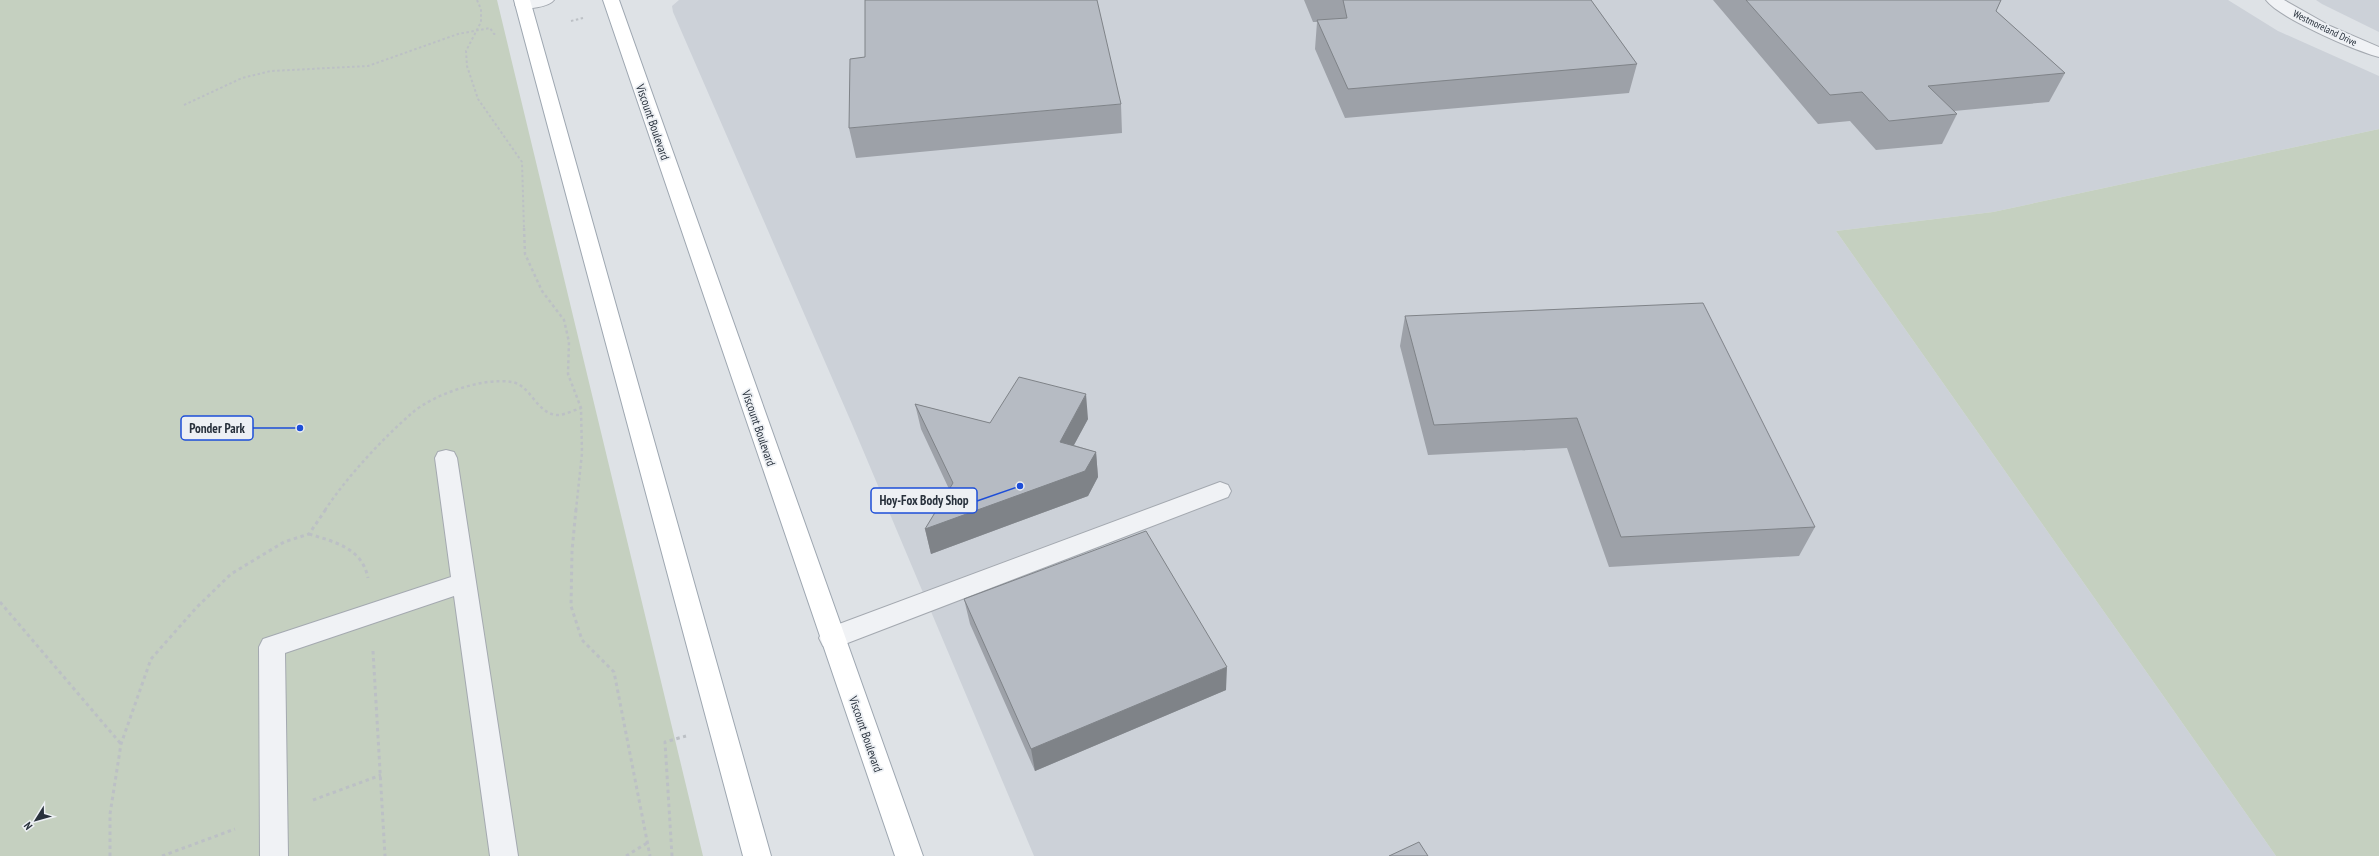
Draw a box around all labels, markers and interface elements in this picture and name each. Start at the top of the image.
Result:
street label: Westmoreland Drive [2291,7,2359,49]
street label: Viscount Boulevard [633,81,673,162]
street label: Viscount Boulevard [739,387,779,468]
callout: Ponder Park [181,416,253,440]
text: Ponder Park [189,420,245,437]
callout: Hoy-Fox Body Shop [871,488,977,513]
text: Hoy-Fox Body Shop [879,492,969,509]
street label: Viscount Boulevard [846,693,886,774]
north arrow [16,800,56,840]
text: N [21,819,35,833]

